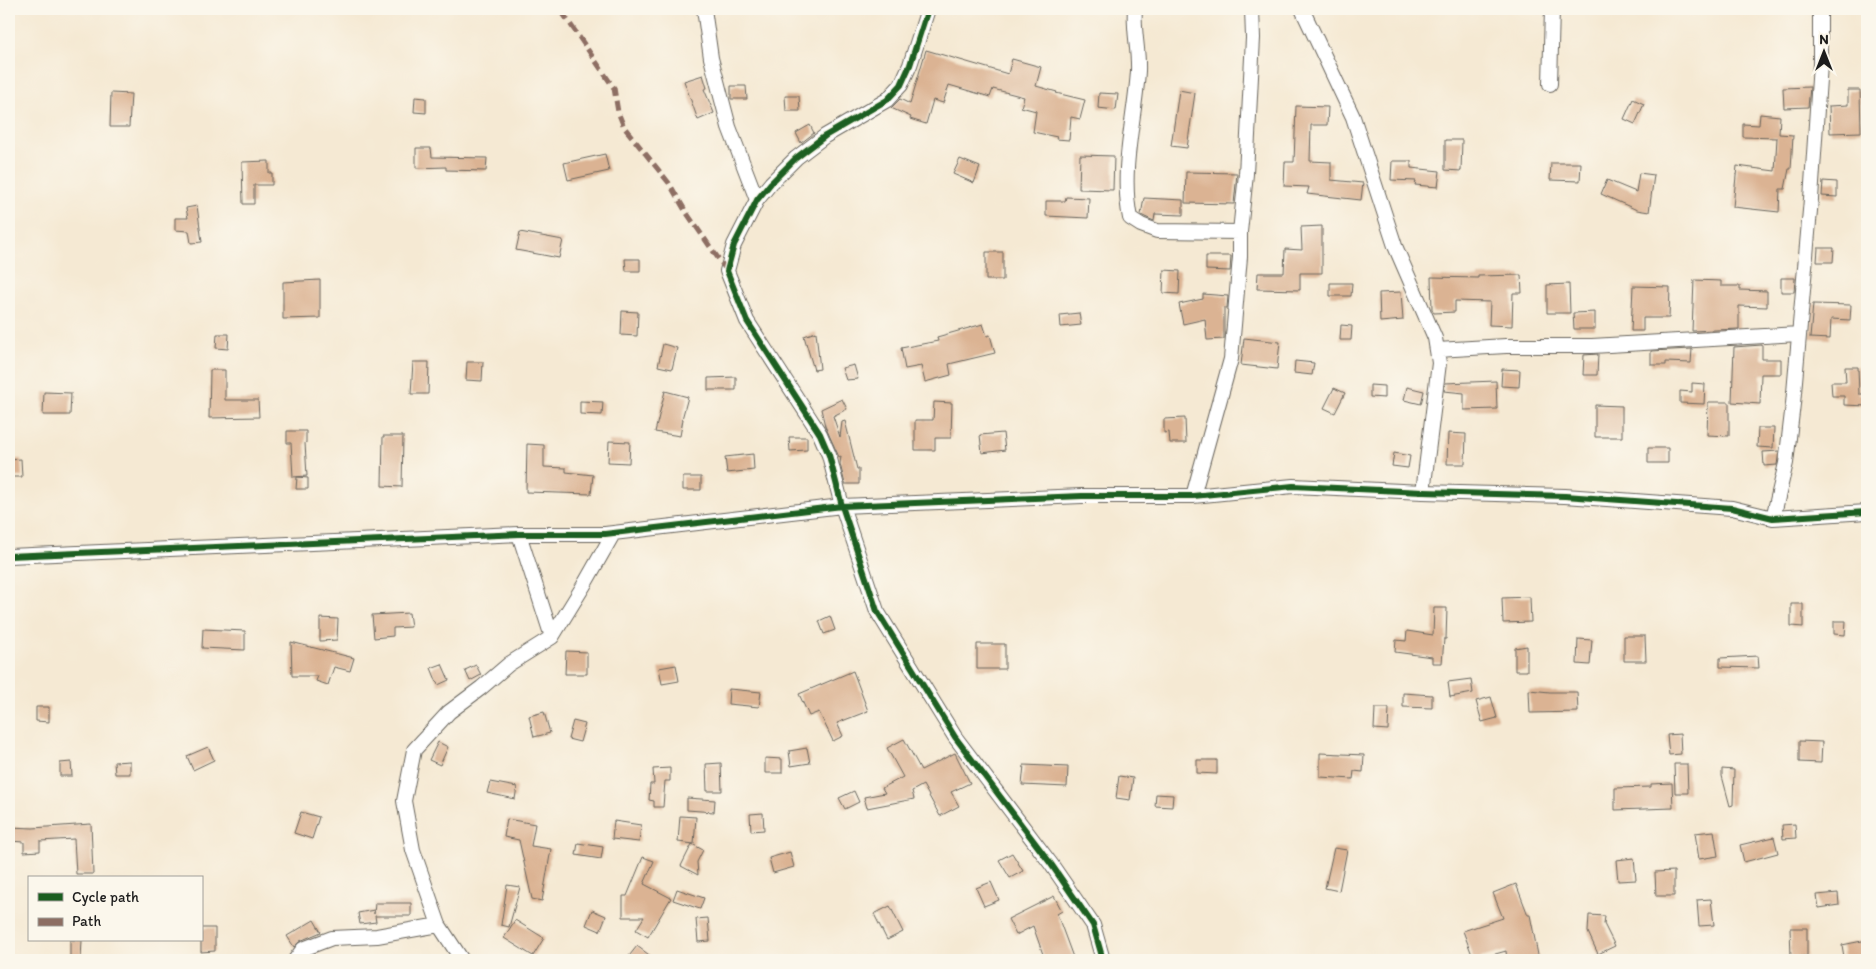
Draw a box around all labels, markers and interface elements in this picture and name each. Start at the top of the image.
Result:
north arrow [1798,28,1848,78]
text: N [1819,31,1829,48]
legend [28,876,202,942]
text: Cycle path [72,888,139,906]
text: Path [72,912,101,930]

